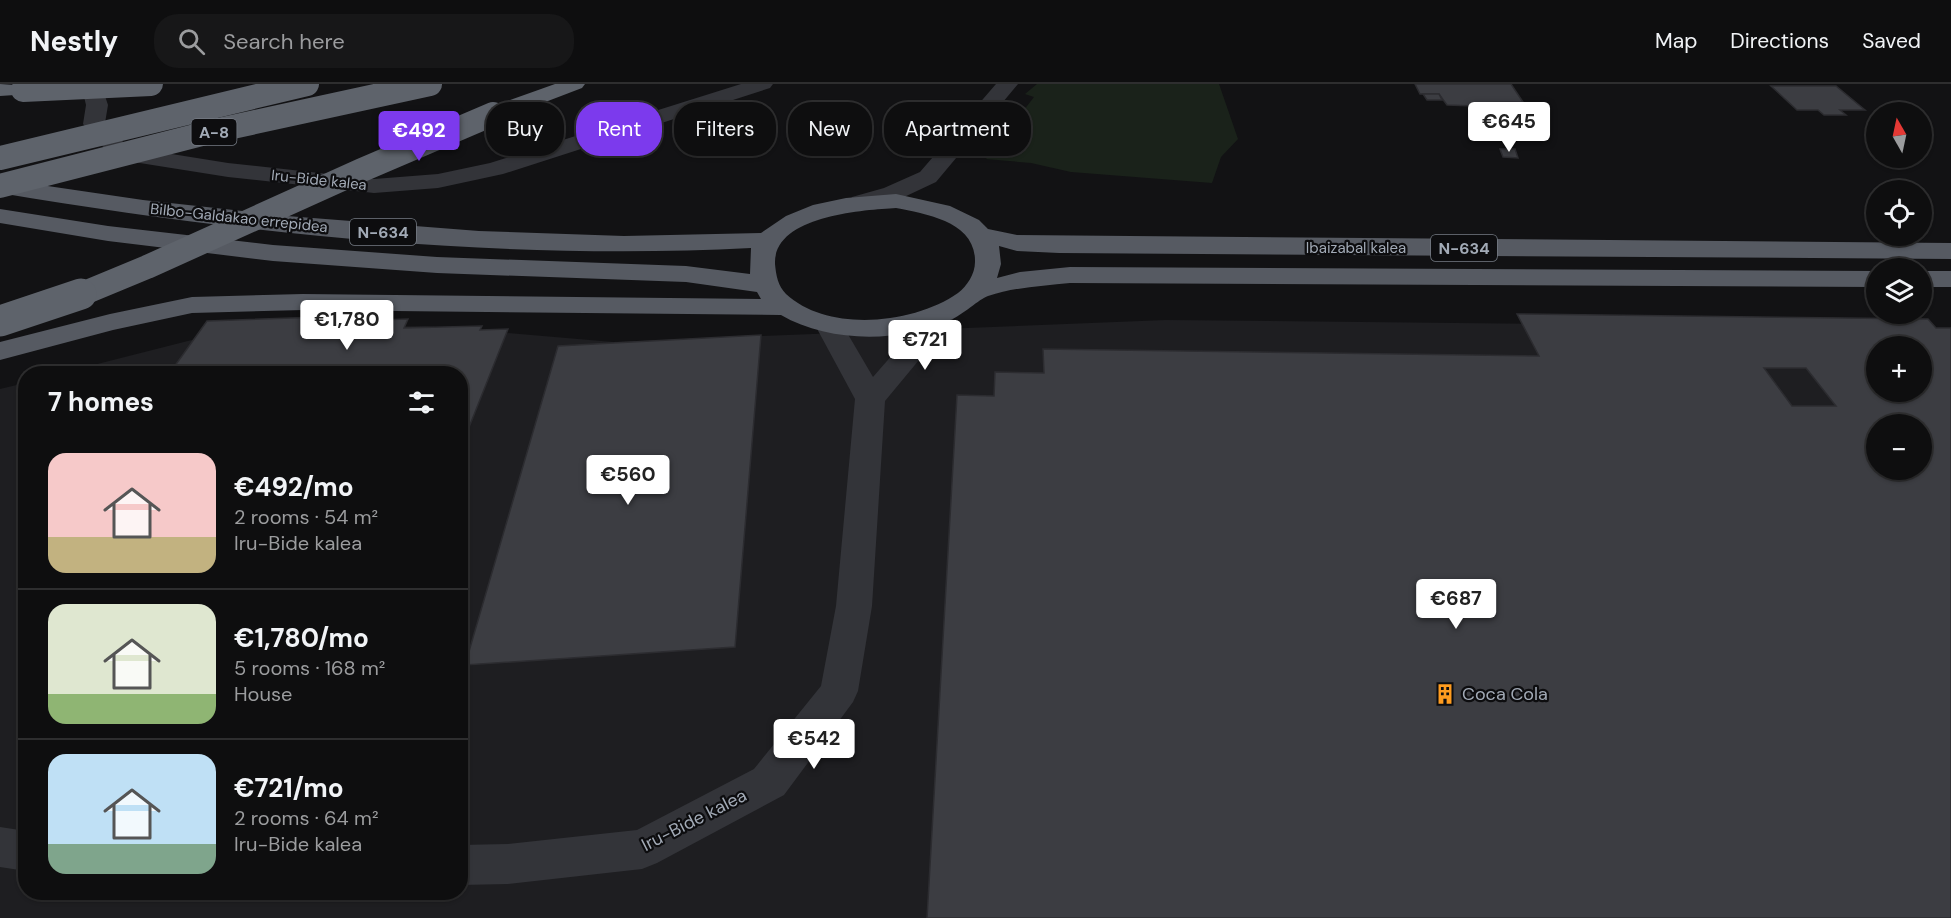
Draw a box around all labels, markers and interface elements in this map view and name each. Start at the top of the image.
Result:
search box [154,14,574,68]
text: Nestly [30,23,118,60]
icon: search [175,25,208,58]
text: Search here [223,27,345,56]
text: Map [1655,27,1697,55]
text: Directions [1730,27,1829,55]
text: Saved [1862,27,1921,55]
chip: Buy [486,102,564,156]
chip: Rent [576,102,662,156]
chip: Filters [674,102,776,156]
chip: New [788,102,872,156]
chip: Apartment [884,102,1031,156]
pin: €645 [1473,102,1545,153]
north arrow [1866,102,1932,168]
map controls [1866,102,1932,480]
text: €645 [1482,108,1536,134]
pin: €492 [383,111,455,162]
text: €492 [393,117,445,143]
road number: A-8 [192,119,236,145]
street label: Iru-Bide kalea [270,165,368,195]
button: locate [1866,180,1932,246]
street label: Bilbo-Galdakao errepidea [149,199,329,237]
road number: N-634 [350,219,416,245]
road number: N-634 [1431,235,1497,261]
street label: Ibaizabal kalea [1306,238,1406,258]
button: layers [1866,258,1932,324]
pin: €1,780 [298,300,396,351]
text: €1,780 [314,306,380,332]
pin: €721 [889,320,961,371]
text: €721 [902,326,948,352]
button: + [1866,336,1932,402]
text: 7 homes [48,385,154,419]
icon: filters [405,386,438,419]
button: − [1866,414,1932,480]
pin: €560 [592,455,664,506]
text: €560 [601,461,656,487]
text: €492/mo [234,470,354,504]
icon: home [96,477,168,549]
text: 2 rooms · 54 m² [234,504,378,530]
text: Iru-Bide kalea [234,530,362,556]
pin: €687 [1420,579,1492,630]
text: €687 [1430,585,1482,611]
text: €1,780/mo [234,621,369,655]
icon: home [96,628,168,700]
text: 5 rooms · 168 m² [234,655,385,681]
text: House [234,681,292,707]
building icon: Coca Cola [1433,682,1457,706]
place label: Coca Cola [1462,682,1548,706]
pin: €542 [778,719,850,770]
text: €542 [788,725,840,751]
text: €721/mo [234,771,344,805]
icon: home [96,778,168,850]
street label: Iru-Bide kalea [637,783,751,857]
text: 2 rooms · 64 m² [234,805,378,831]
text: Iru-Bide kalea [234,831,362,857]

